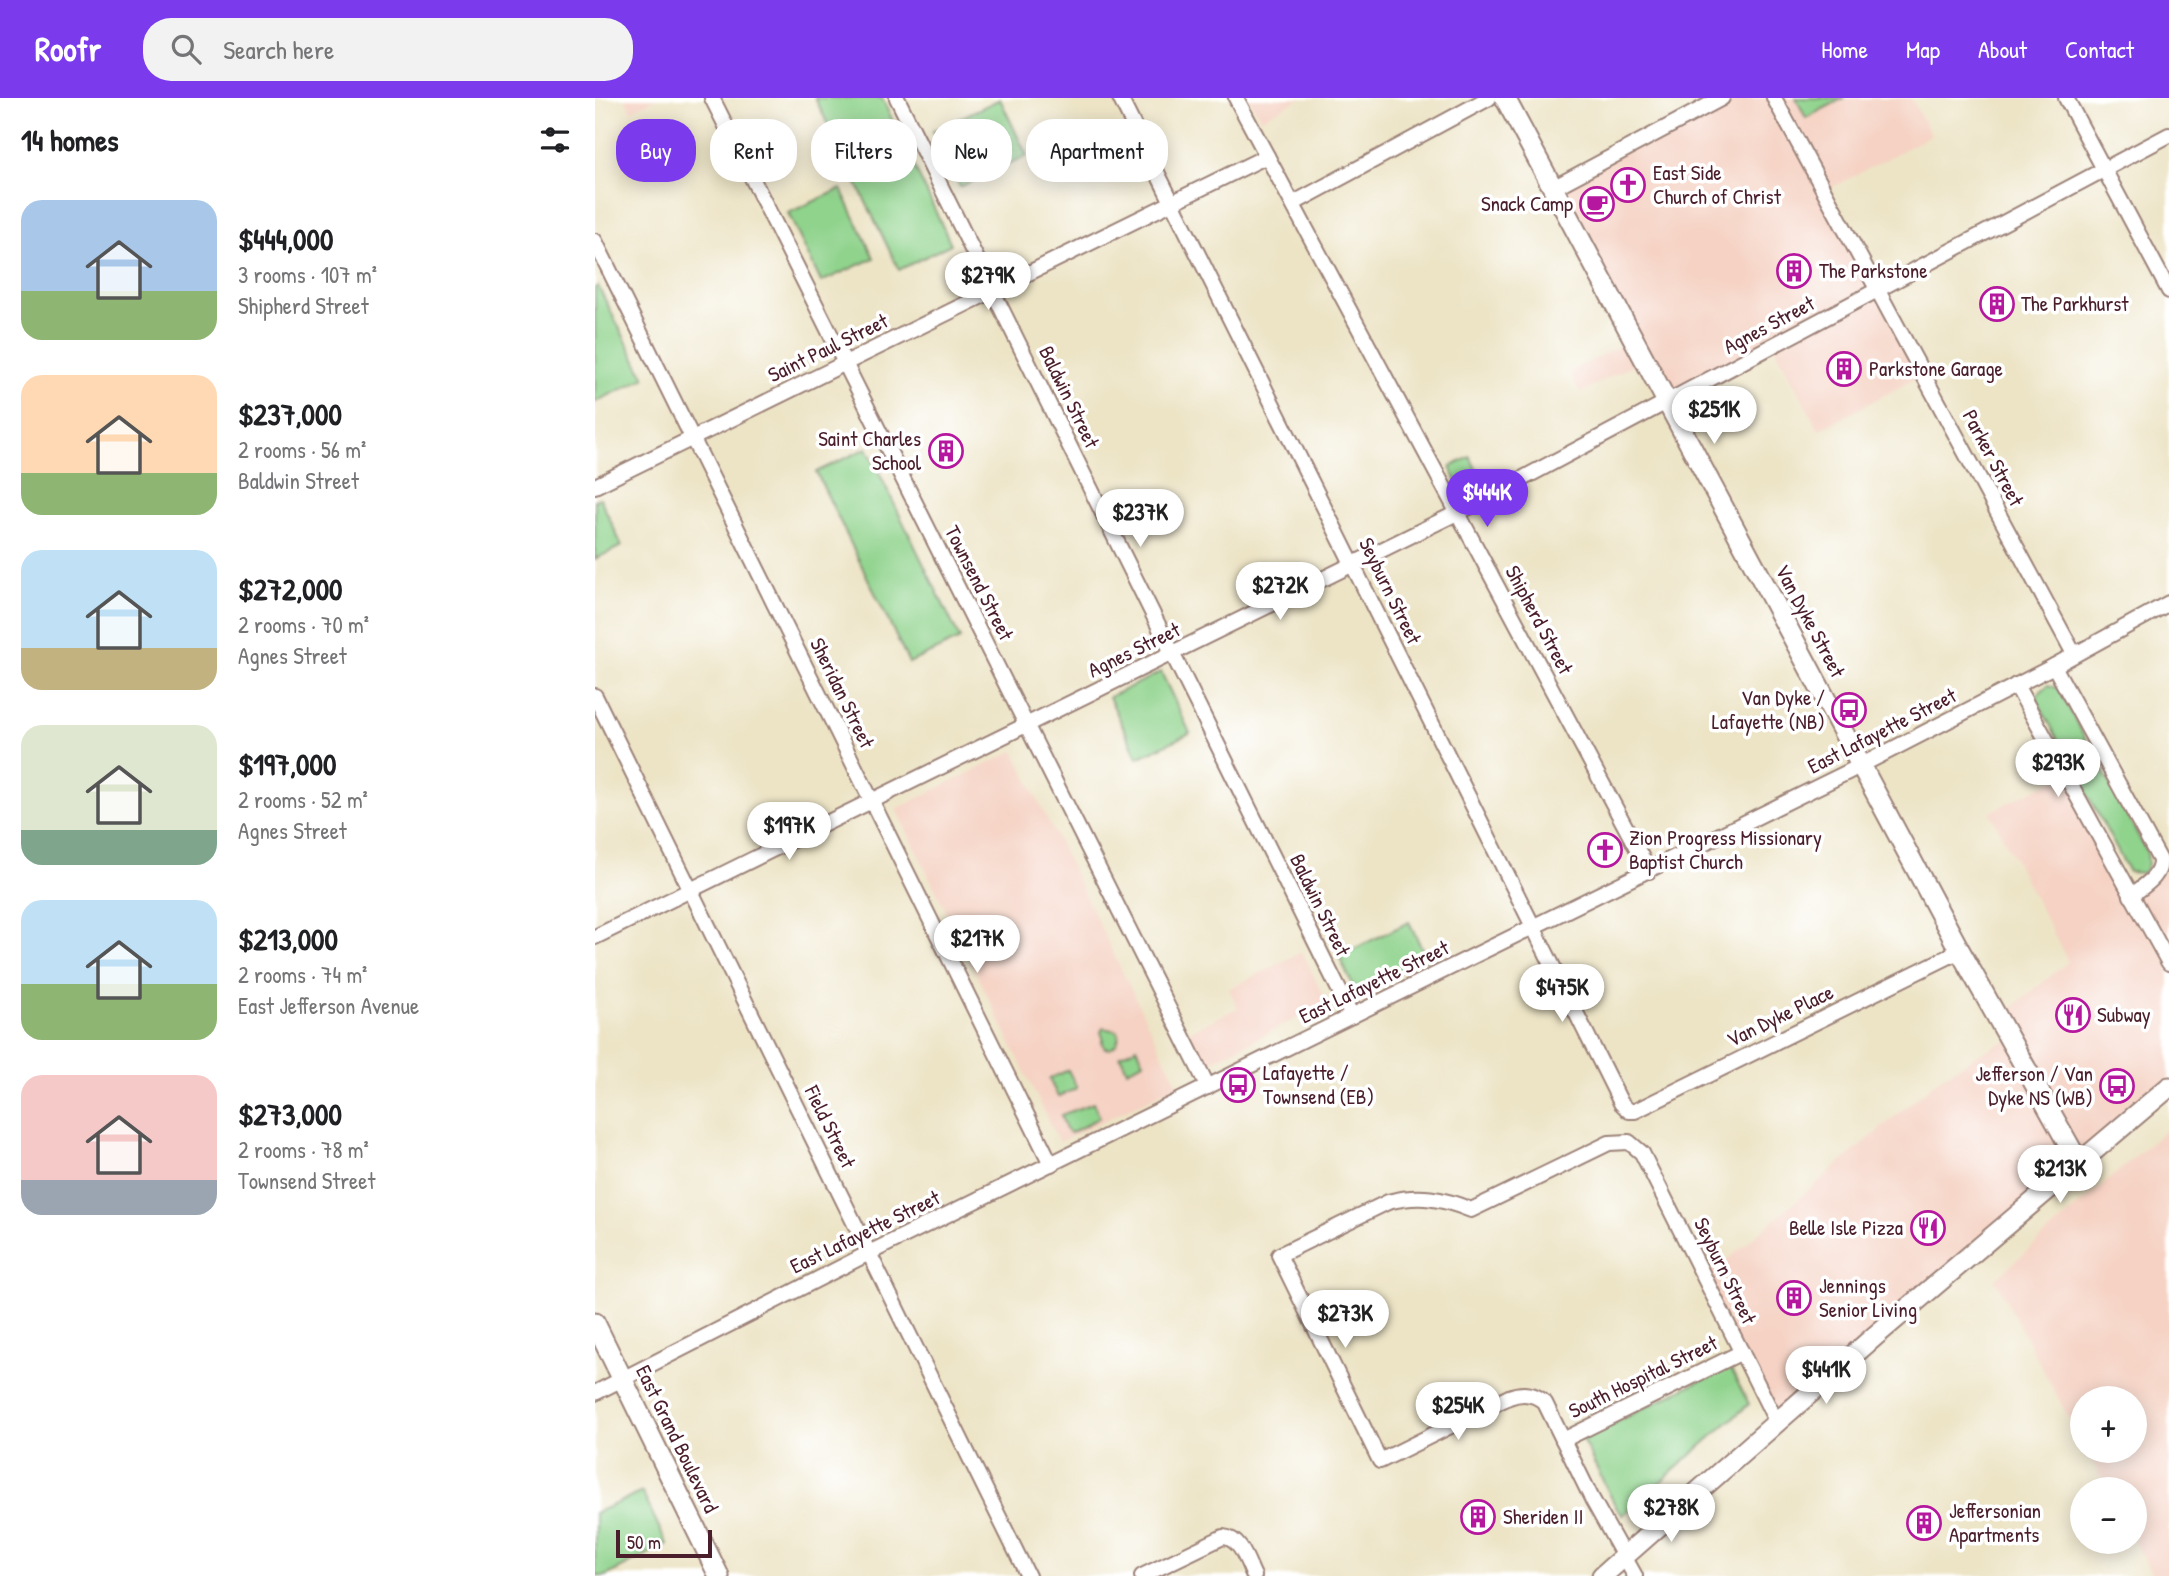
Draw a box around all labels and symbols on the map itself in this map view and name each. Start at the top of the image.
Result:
place label: East Side Church of Christ [1653,158,1782,211]
church icon: East Side Church of Christ [1609,166,1647,204]
cafe icon: Snack Camp [1578,185,1616,223]
place label: Snack Camp [1481,189,1573,218]
pin: $279K [939,252,1037,312]
building icon: The Parkstone [1775,252,1813,290]
place label: The Parkstone [1819,256,1928,285]
building icon: The Parkhurst [1978,285,2016,323]
street label: Agnes Street [1718,288,1820,361]
place label: The Parkhurst [2021,289,2129,318]
street label: Saint Paul Street [763,306,893,389]
street label: Baldwin Street [1032,341,1107,453]
building icon: Parkstone Garage [1825,350,1863,388]
place label: Parkstone Garage [1869,354,2003,383]
pin: $251K [1665,386,1763,446]
street label: Parker Street [1956,404,2031,512]
place label: Saint Charles School [818,424,921,477]
building icon: Saint Charles School [927,432,965,470]
pin: $444K [1438,470,1536,529]
pin: $237K [1091,490,1189,549]
street label: Townsend Street [938,520,1021,646]
street label: Seyburn Street [1352,533,1429,650]
street label: Van Dyke Street [1769,559,1853,683]
street label: Shipherd Street [1499,560,1581,680]
pin: $272K [1231,562,1329,622]
street label: Agnes Street [1083,614,1185,684]
street label: Sheridan Street [803,633,882,753]
street label: East Lafayette Street [1802,680,1962,781]
place label: Van Dyke / Lafayette (NB) [1712,683,1825,736]
bus stop icon: Van Dyke / Lafayette (NB) [1830,691,1868,729]
pin: $293K [2009,740,2107,799]
pin: $197K [740,802,838,862]
place label: Zion Progress Missionary Baptist Church [1629,823,1822,876]
church icon: Zion Progress Missionary Baptist Church [1586,831,1624,869]
street label: Baldwin Street [1283,849,1358,961]
pin: $217K [928,916,1026,975]
street label: East Lafayette Street [1294,932,1454,1030]
pin: $475K [1513,964,1611,1024]
street label: Van Dyke Place [1721,977,1838,1054]
restaurant icon: Subway [2054,996,2092,1034]
place label: Subway [2097,1000,2151,1029]
place label: Lafayette / Townsend (EB) [1263,1058,1374,1111]
place label: Jefferson / Van Dyke NS (WB) [1975,1059,2093,1112]
bus stop icon: Lafayette / Townsend (EB) [1219,1066,1257,1104]
bus stop icon: Jefferson / Van Dyke NS (WB) [2098,1067,2136,1105]
street label: Field Street [798,1080,863,1174]
pin: $213K [2011,1146,2109,1205]
street label: East Lafayette Street [785,1182,945,1280]
restaurant icon: Belle Isle Pizza [1909,1209,1947,1247]
street label: Seyburn Street [1687,1213,1764,1330]
place label: Belle Isle Pizza [1789,1213,1903,1242]
place label: Jennings Senior Living [1819,1271,1917,1324]
building icon: Jennings Senior Living [1775,1279,1813,1317]
pin: $273K [1296,1290,1394,1350]
street label: South Hospital Street [1564,1328,1723,1425]
pin: $441K [1777,1346,1875,1406]
street label: East Grand Boulevard [629,1360,726,1517]
pin: $254K [1409,1382,1507,1442]
pin: $278K [1622,1484,1720,1544]
place label: Jeffersonian Apartments [1949,1496,2041,1549]
building icon: Sheriden II [1459,1498,1497,1536]
place label: Sheriden II [1503,1502,1583,1531]
building icon: Jeffersonian Apartments [1905,1504,1943,1542]
scale bar [616,1527,712,1559]

